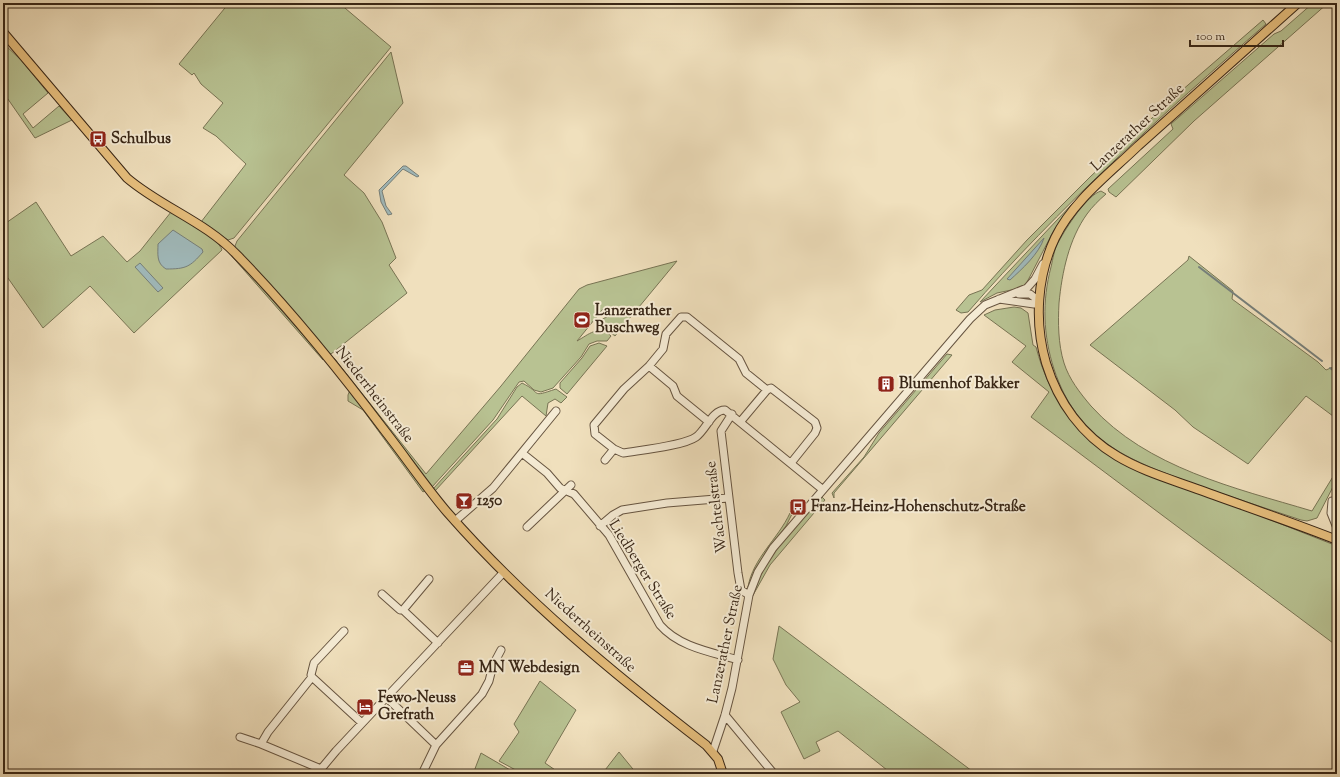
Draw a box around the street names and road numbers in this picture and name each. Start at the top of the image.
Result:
street label: Lanzerather Straße [1087,79,1189,177]
street label: Niederrheinstraße [330,343,418,447]
street label: Wachtelstraße [701,460,733,554]
street label: Liedberger Straße [603,516,681,624]
street label: Lanzerather Straße [703,583,749,705]
street label: Niederrheinstraße [540,584,640,678]

